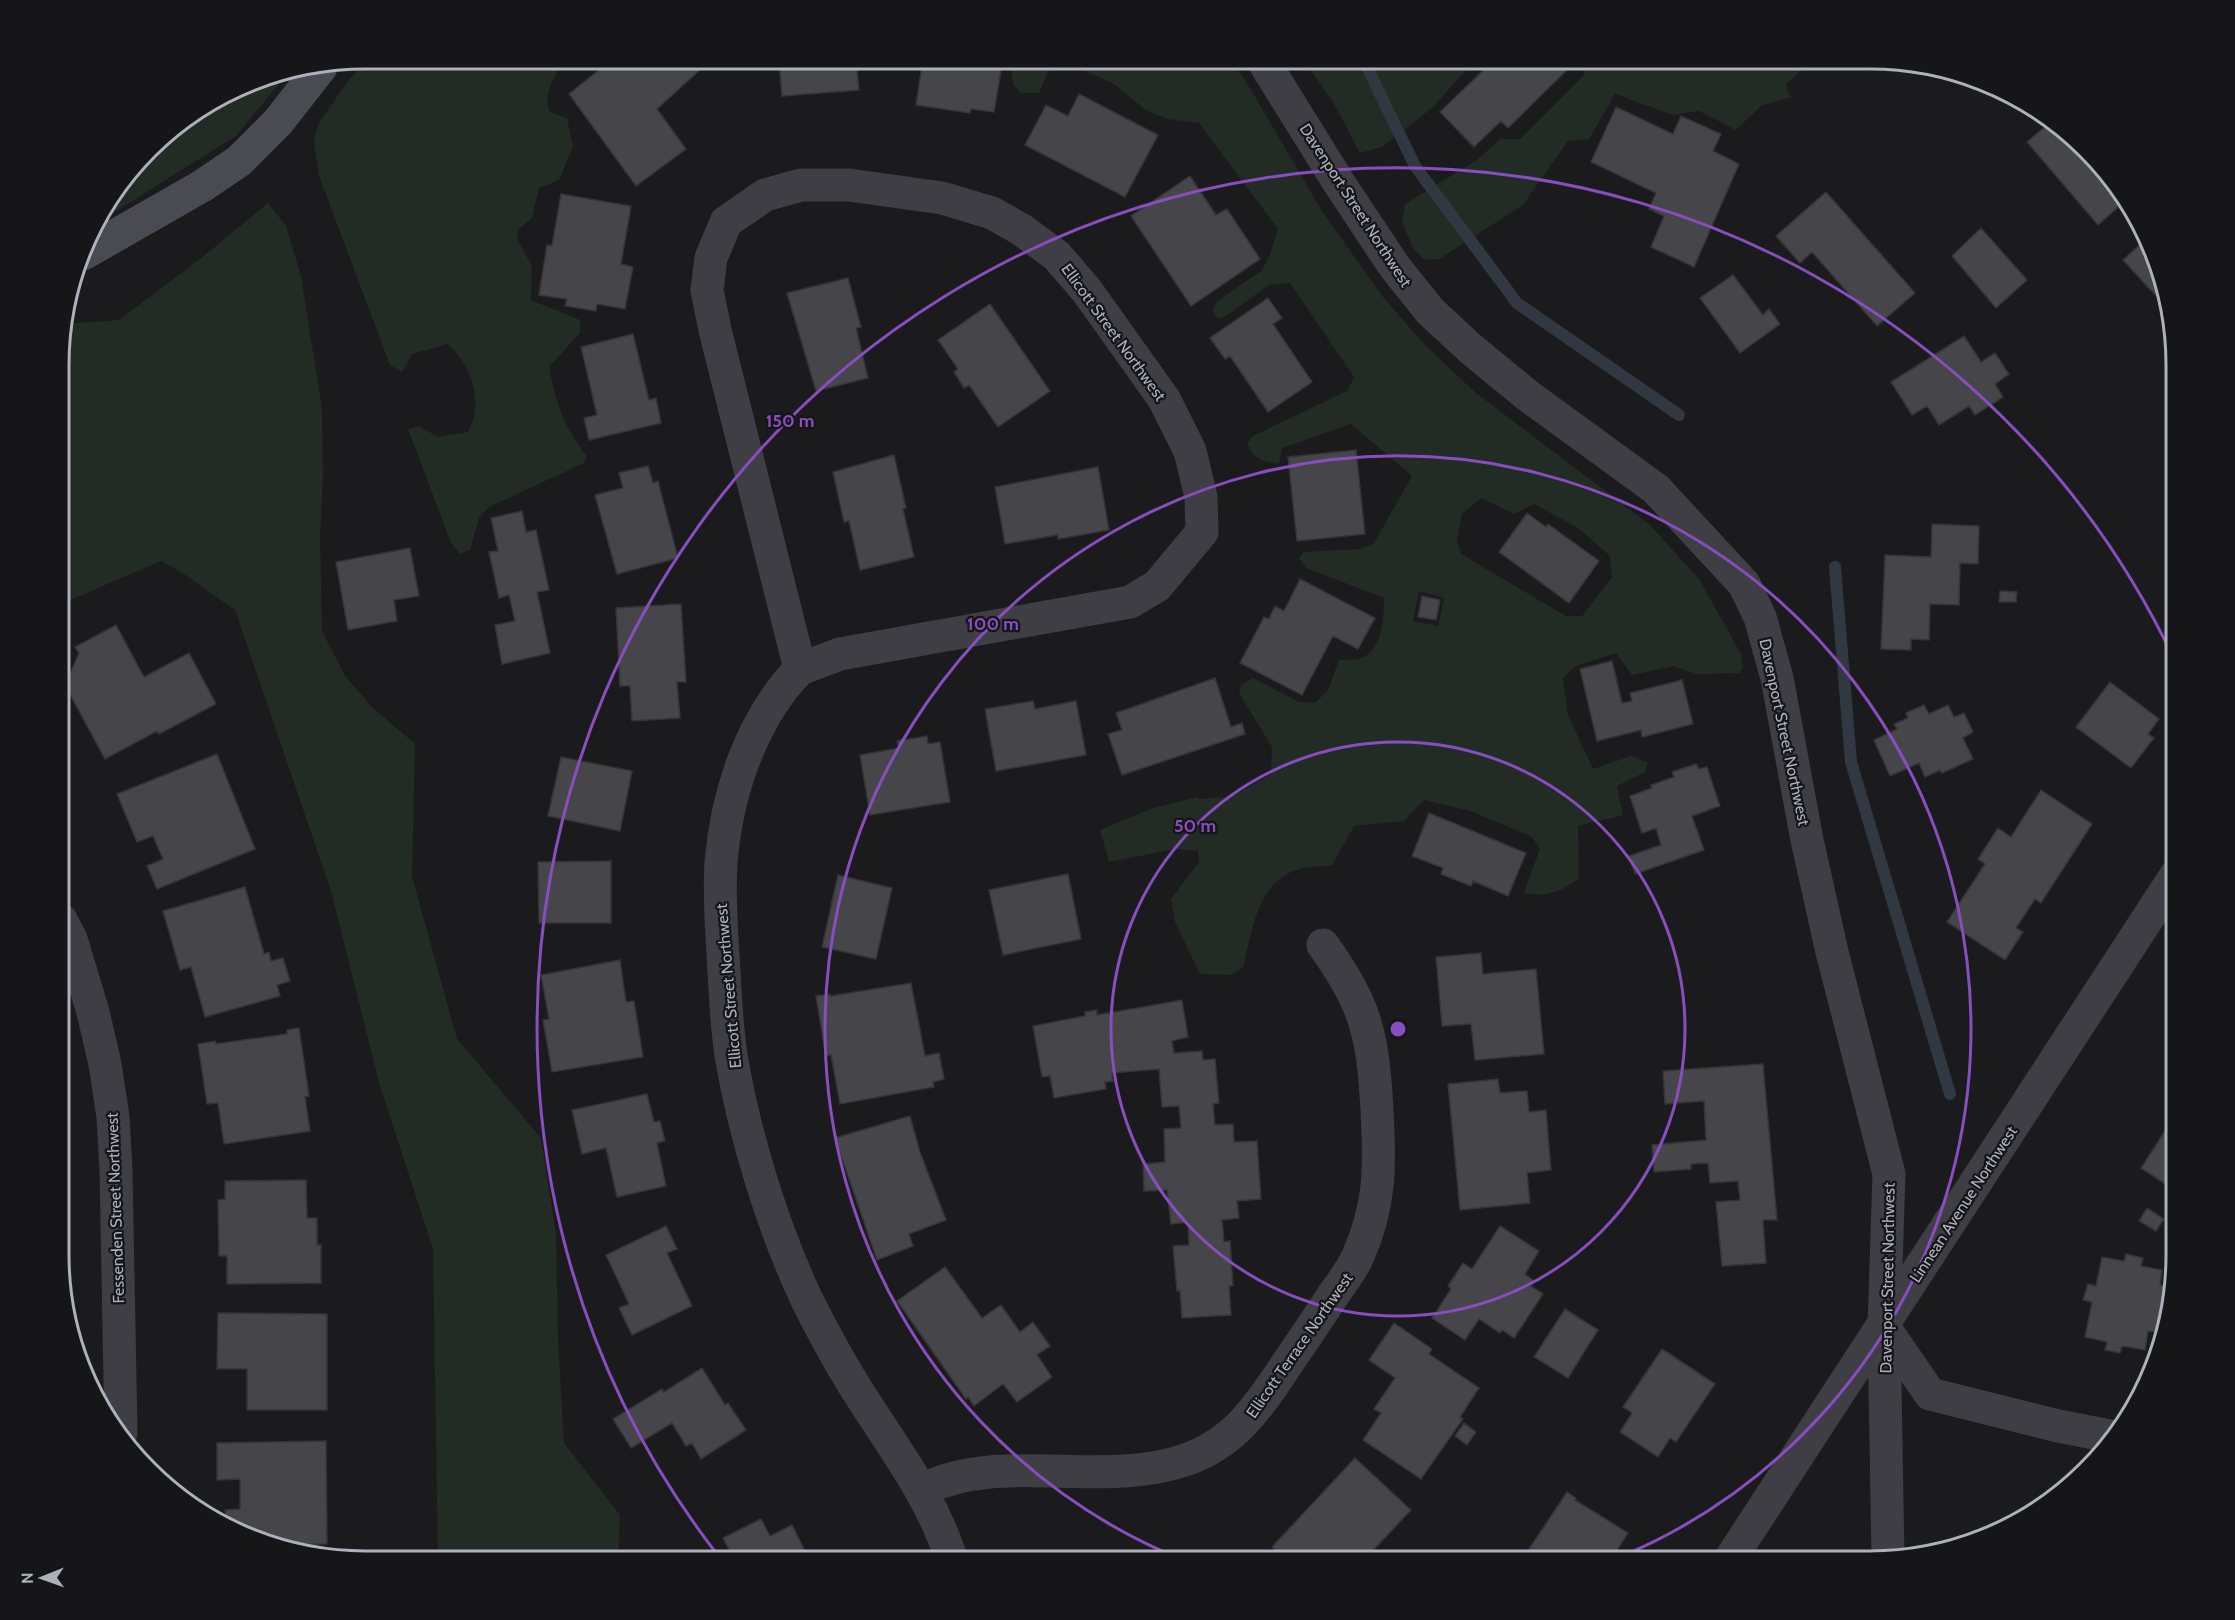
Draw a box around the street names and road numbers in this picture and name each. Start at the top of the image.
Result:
street label: Davenport Street Northwest [1296,120,1416,291]
street label: Ellicott Street Northwest [1057,260,1170,405]
street label: Davenport Street Northwest [1755,637,1814,828]
street label: Ellicott Street Northwest [712,902,745,1069]
street label: Fessenden Street Northwest [103,1112,128,1304]
street label: Linnean Avenue Northwest [1906,1122,2021,1286]
street label: Davenport Street Northwest [1876,1182,1899,1374]
street label: Ellicott Terrace Northwest [1242,1269,1357,1421]

